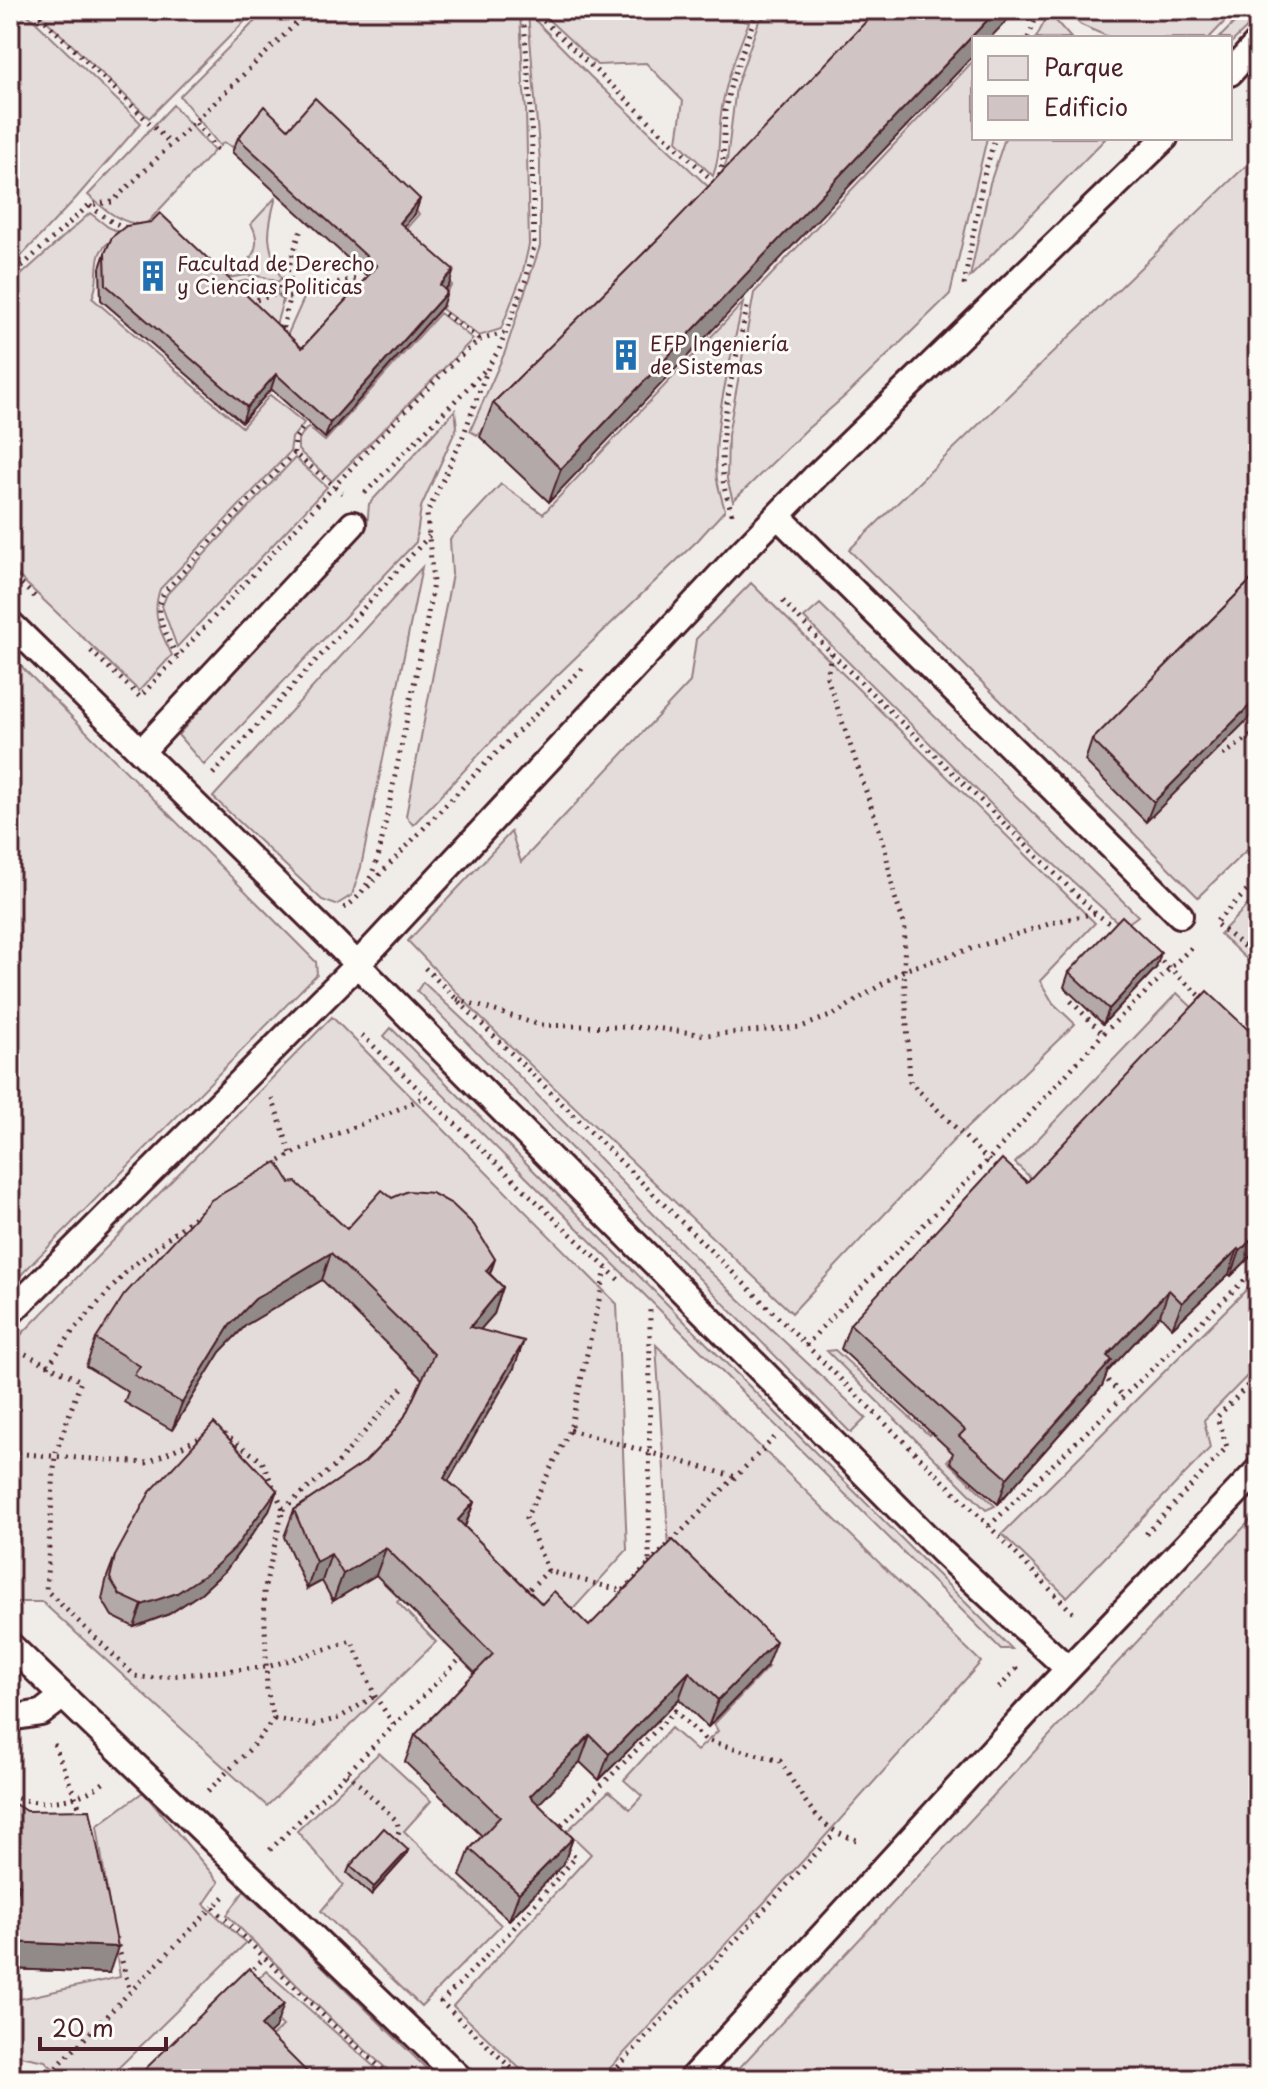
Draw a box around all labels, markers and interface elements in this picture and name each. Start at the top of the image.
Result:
legend [972,36,1232,140]
text: Parque [1044,48,1124,84]
text: Edificio [1044,88,1128,124]
place label: Facultad de Derecho y Ciencias Politicas [177,248,375,301]
building icon: Facultad de Derecho y Ciencias Politicas [136,259,170,293]
place label: EFP Ingeniería de Sistemas [650,328,789,381]
building icon: EFP Ingeniería de Sistemas [609,338,643,372]
scale bar [40,2001,166,2051]
text: 20 m [52,2009,114,2045]

